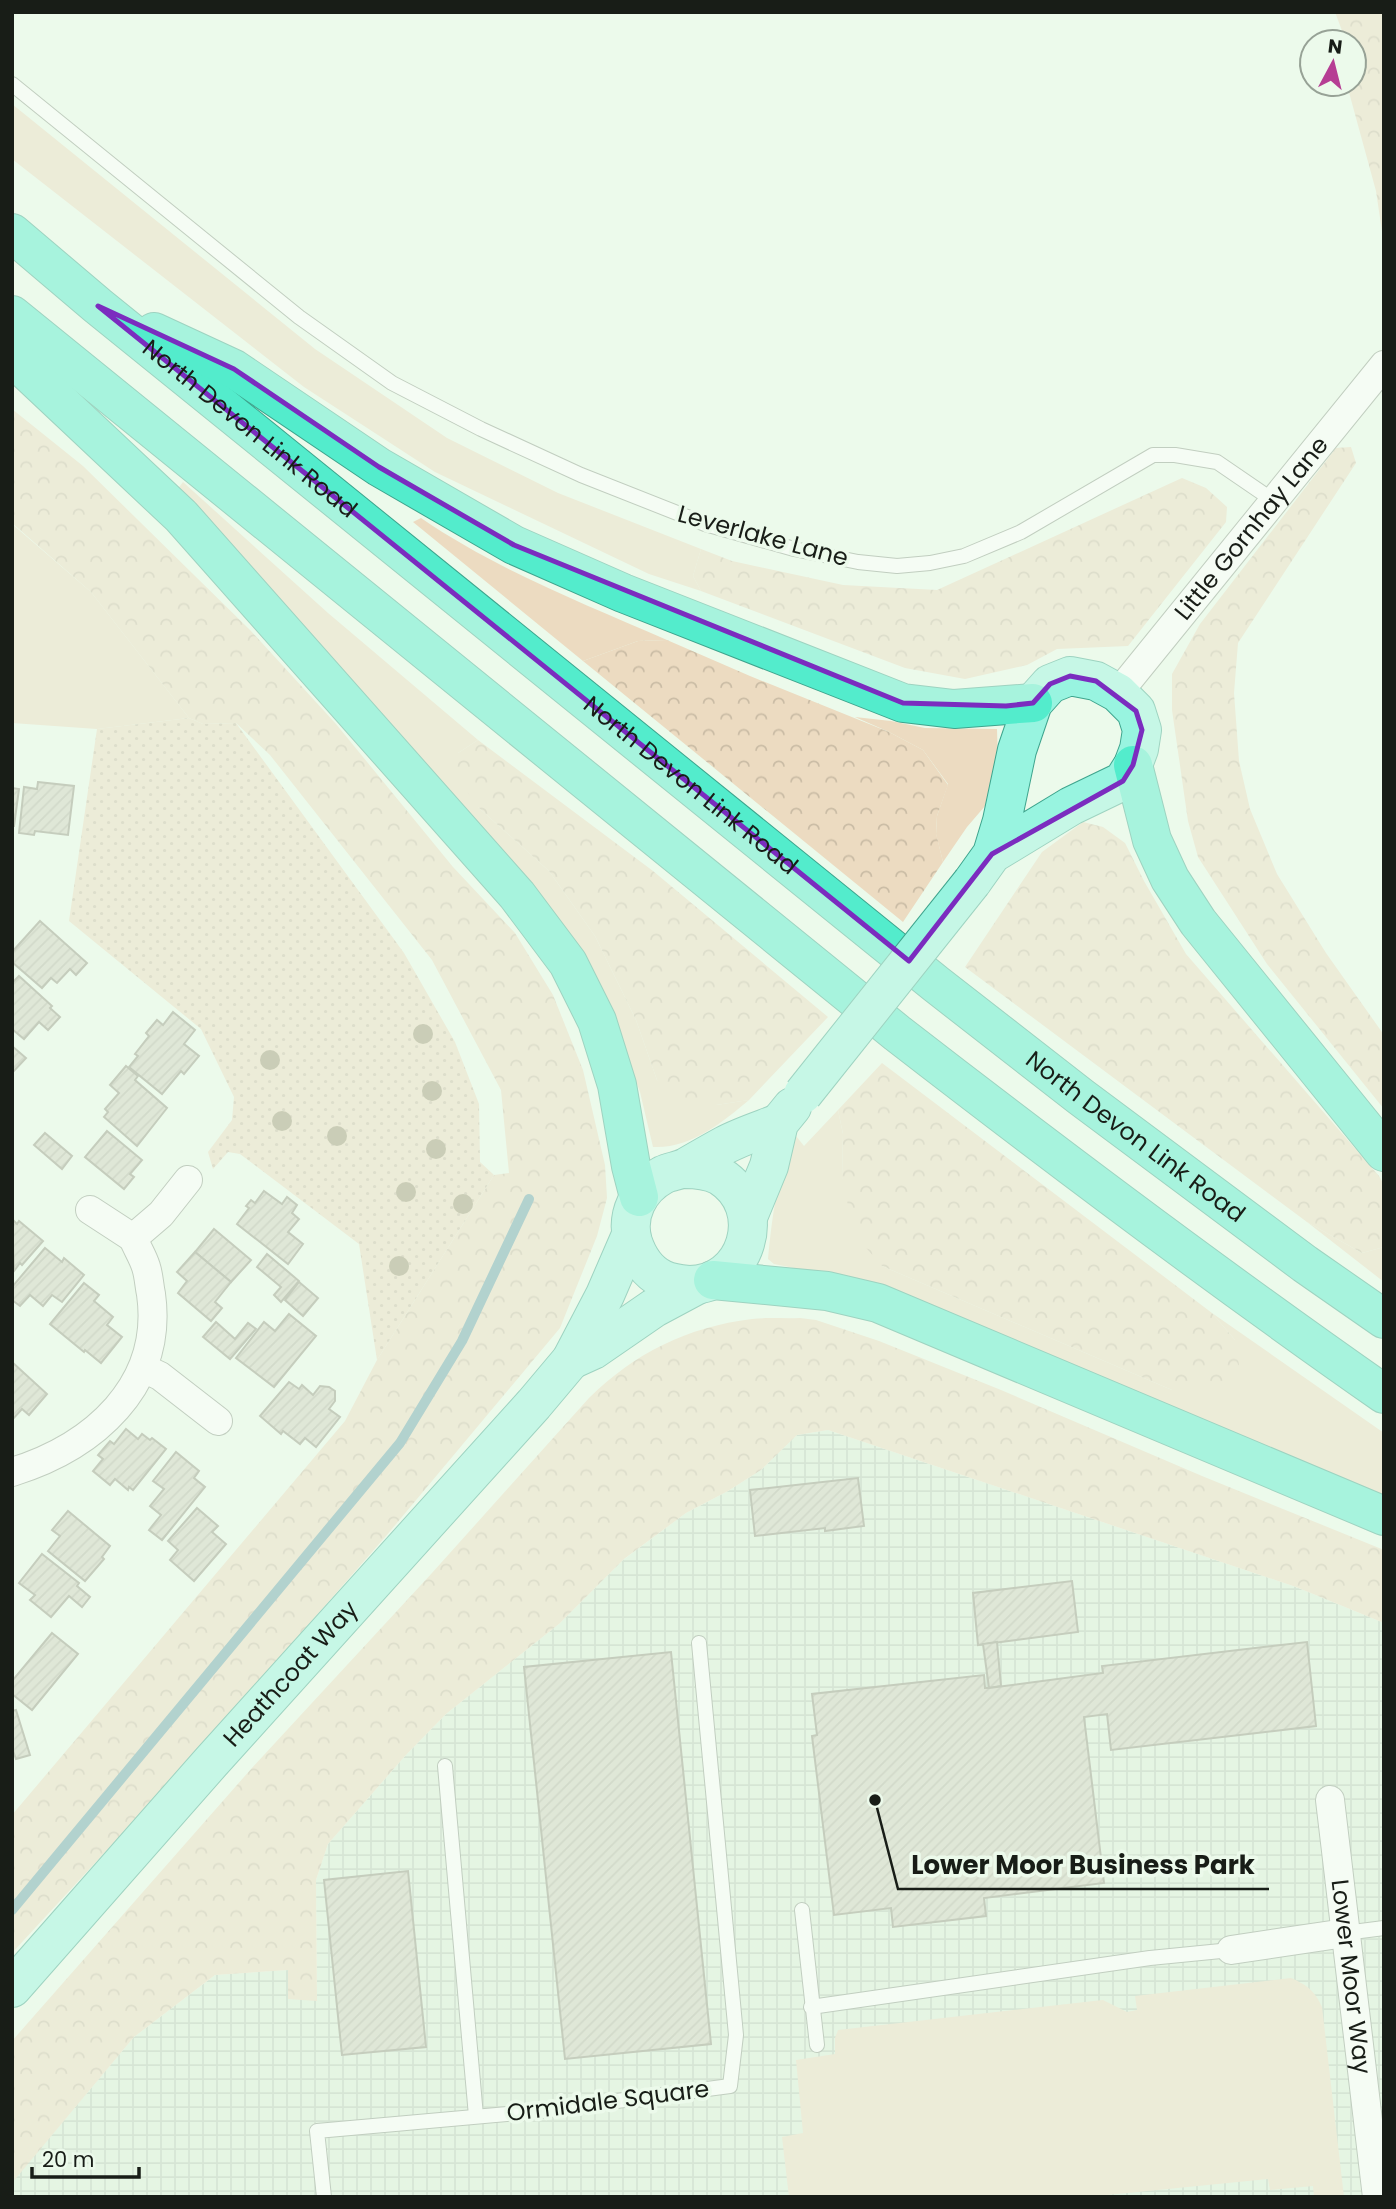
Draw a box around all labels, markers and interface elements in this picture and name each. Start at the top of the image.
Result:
north arrow [1298,28,1368,98]
text: N [1326,32,1344,61]
street label: North Devon Link Road [136,332,364,525]
street label: Little Gornhay Lane [1167,429,1336,627]
street label: Leverlake Lane [674,497,852,574]
street label: North Devon Link Road [577,688,805,882]
street label: North Devon Link Road [1019,1043,1252,1230]
street label: Heathcoat Way [216,1593,365,1754]
callout: Lower Moor Business Park [898,1842,1269,1889]
text: Lower Moor Business Park [911,1847,1255,1883]
street label: Lower Moor Way [1324,1878,1379,2076]
street label: Ormidale Square [505,2072,711,2129]
scale bar [32,2136,138,2180]
text: 20 m [42,2145,95,2174]

